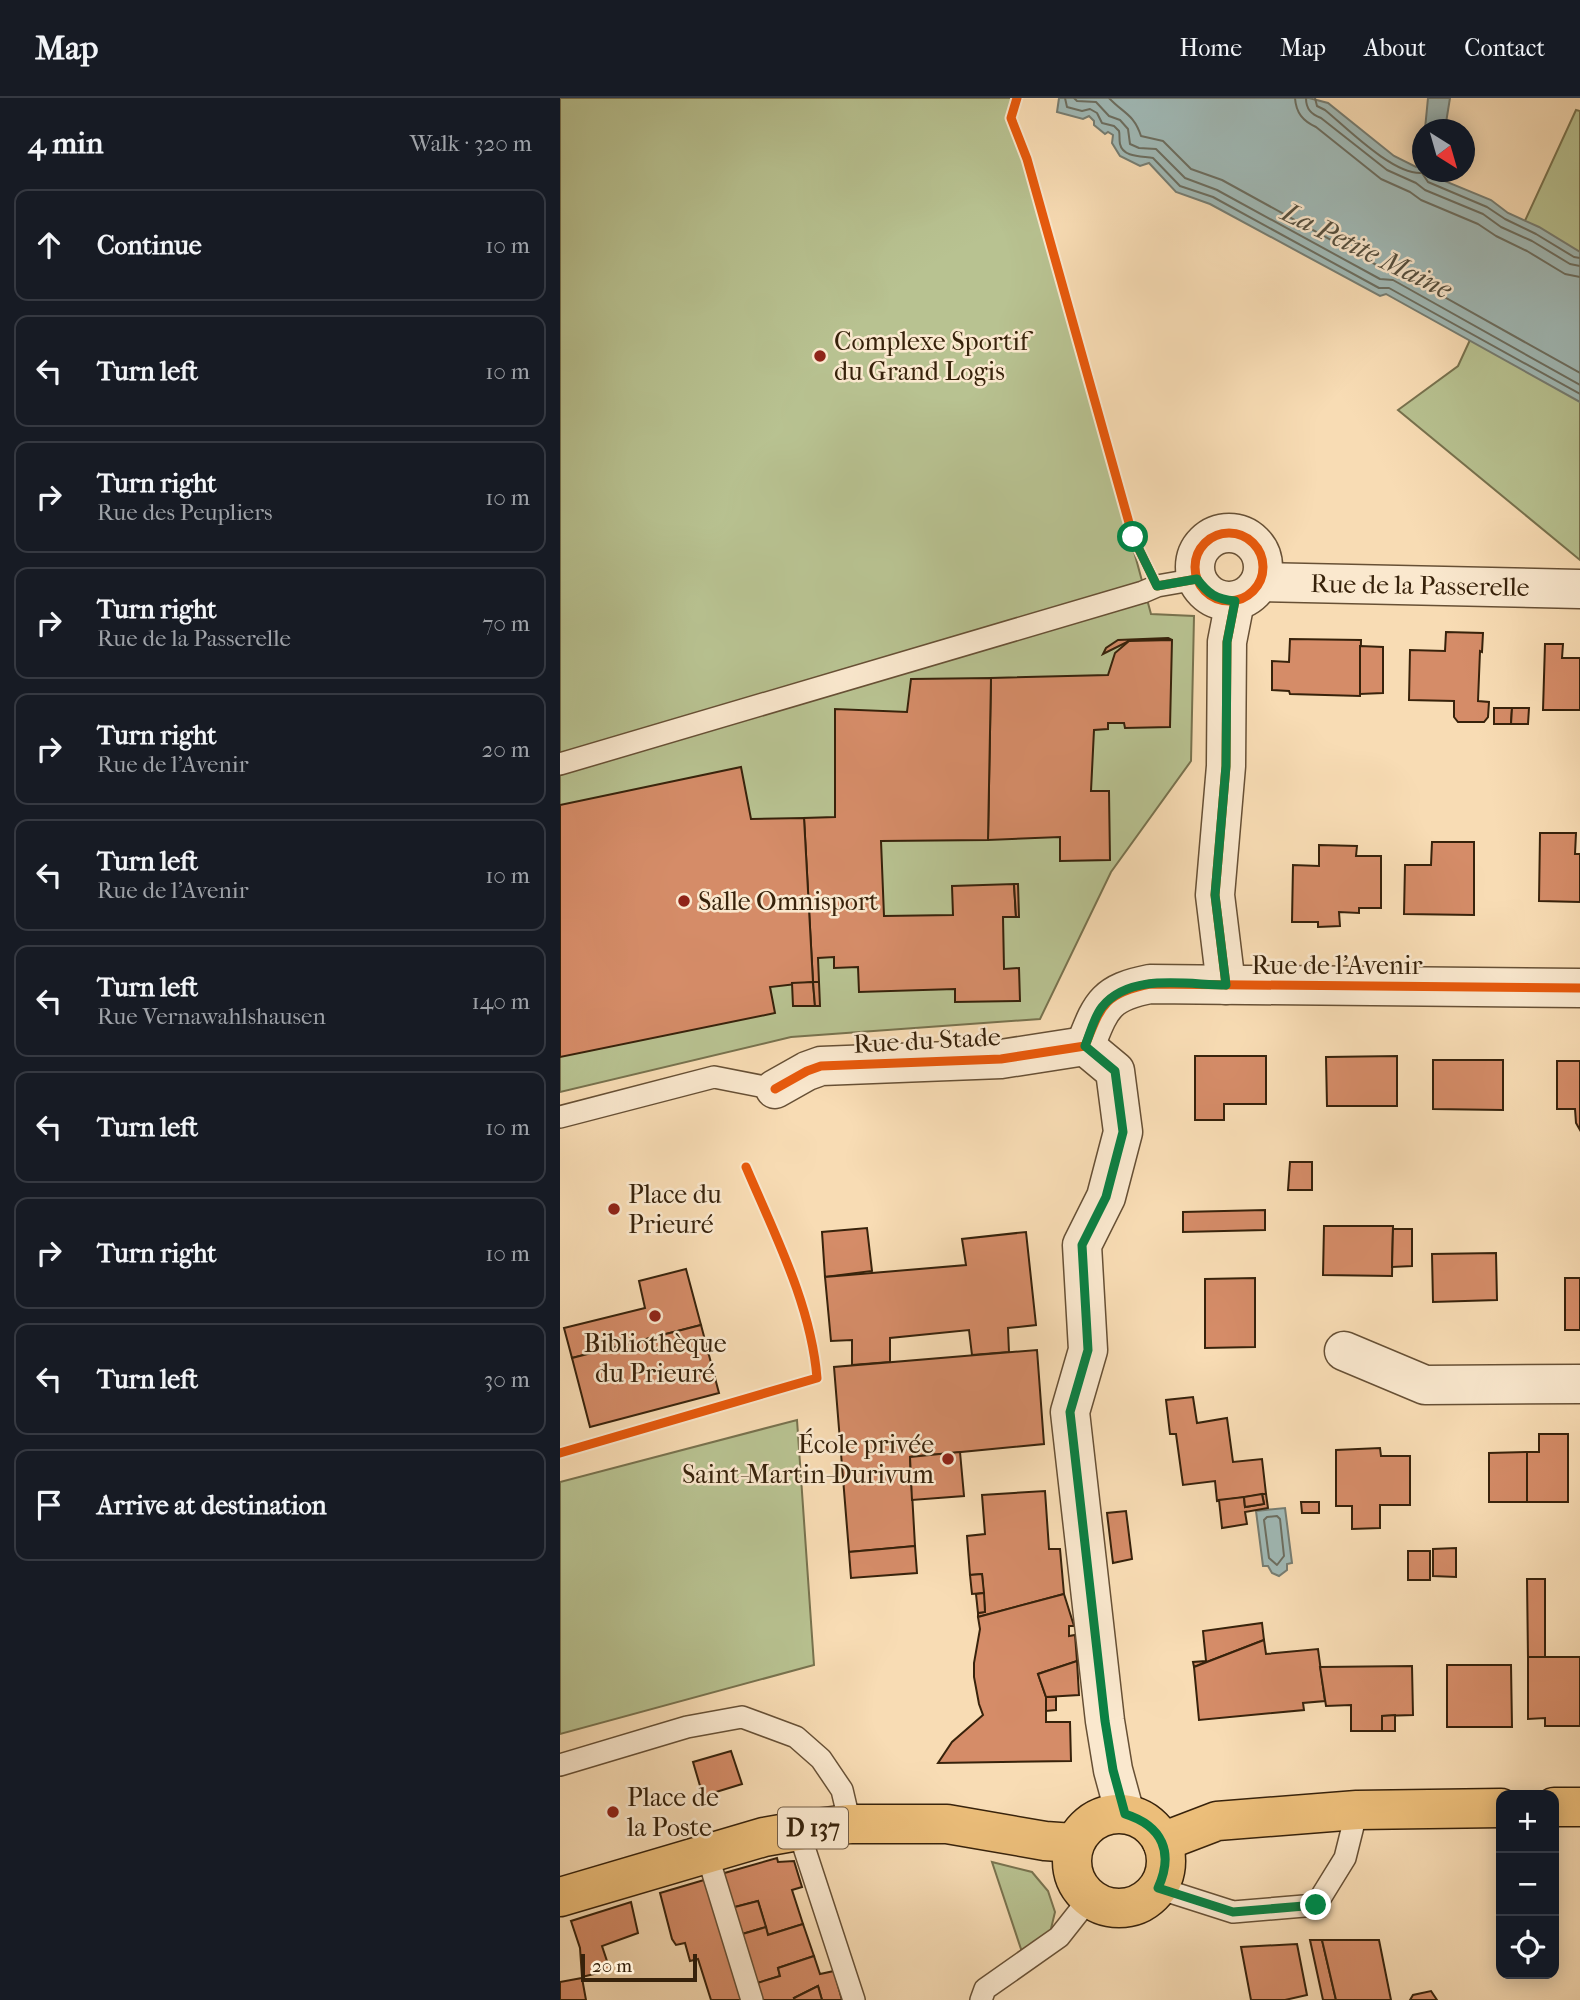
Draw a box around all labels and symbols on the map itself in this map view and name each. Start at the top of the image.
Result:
north arrow [1412,119,1475,182]
water label: La Petite Maine [1275,194,1458,306]
place label: Complexe Sportif du Grand Logis [834,326,1034,387]
marker: Complexe Sportif du Grand Logis [812,348,828,364]
route start [1117,521,1148,552]
street label: Rue de la Passerelle [1310,568,1530,603]
place label: Salle Omnisport [698,886,879,917]
marker: Salle Omnisport [676,893,692,909]
street label: Rue de l'Avenir [1251,950,1423,981]
street label: Rue du Stade [853,1021,1002,1060]
place label: Place du Prieuré [628,1179,722,1240]
marker: Place du Prieuré [606,1201,622,1217]
marker: Bibliothèque du Prieuré [647,1308,663,1324]
place label: Bibliothèque du Prieuré [583,1328,727,1389]
place label: École privée Saint-Martin-Durivum [682,1428,934,1490]
marker: École privée Saint-Martin-Durivum [940,1451,956,1467]
place label: Place de la Poste [626,1782,719,1843]
marker: Place de la Poste [605,1804,621,1820]
road number: D 137 [778,1808,848,1848]
route end [1300,1889,1331,1920]
scale bar [581,1951,696,1983]

